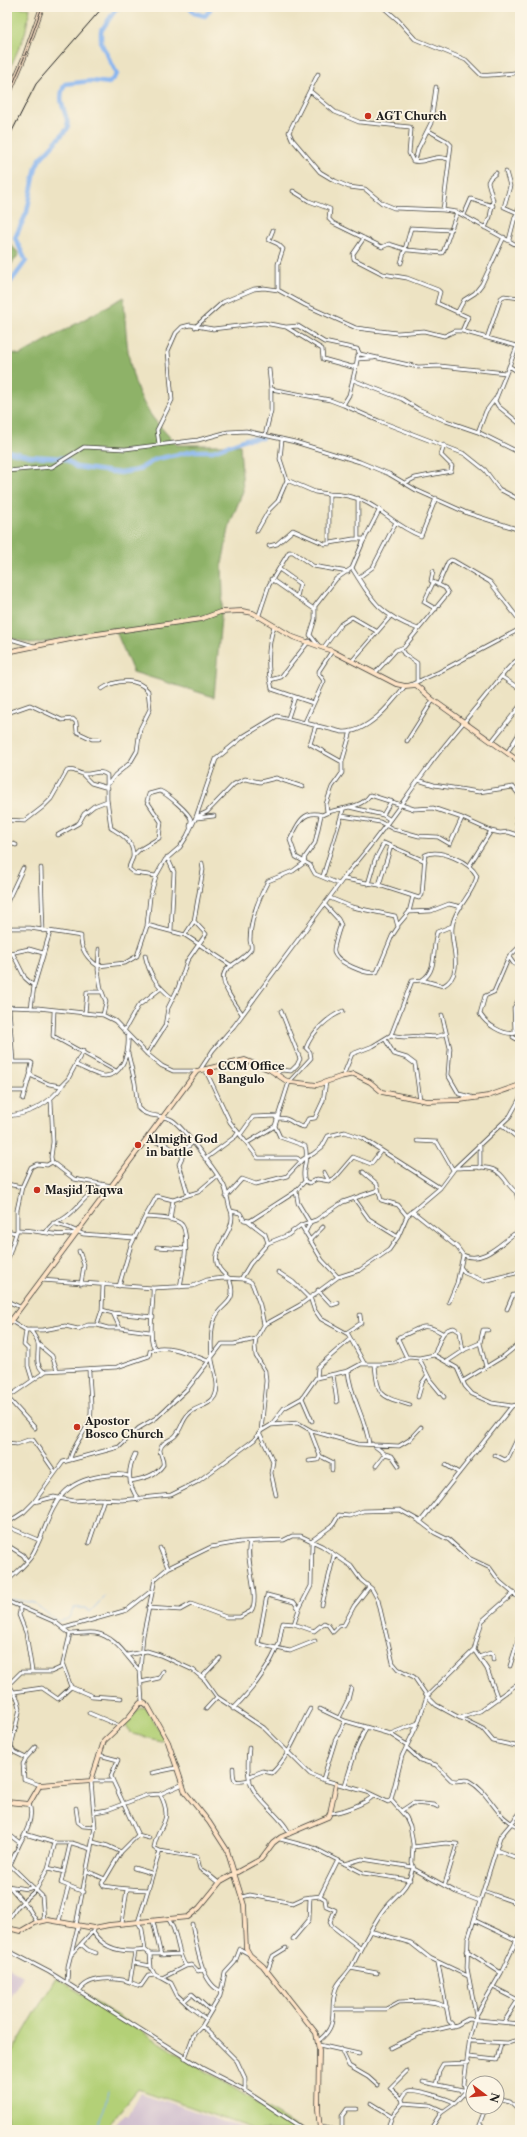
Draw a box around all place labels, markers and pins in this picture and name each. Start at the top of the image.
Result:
place label: AGT Church [375,109,447,123]
marker: AGT Church [363,111,373,121]
place label: CCM Office Bangulo [218,1059,285,1086]
marker: CCM Office Bangulo [205,1067,215,1077]
place label: Almight God in battle [145,1132,219,1159]
marker: Almight God in battle [133,1140,143,1150]
place label: Masjid Taqwa [45,1183,124,1197]
marker: Masjid Taqwa [32,1185,42,1195]
place label: Apostor Bosco Church [84,1414,164,1441]
marker: Apostor Bosco Church [72,1422,82,1432]

